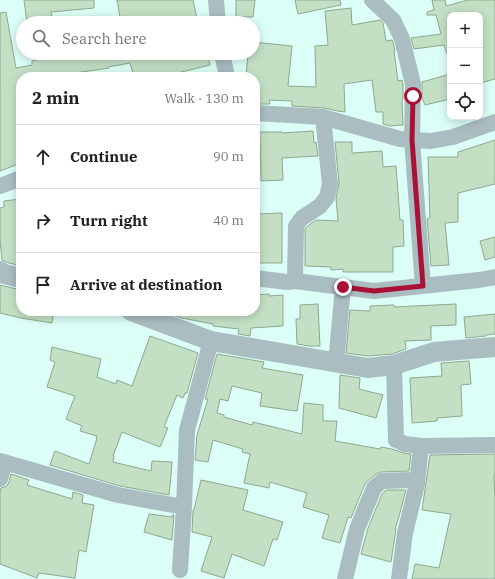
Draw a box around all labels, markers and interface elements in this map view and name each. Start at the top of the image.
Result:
map controls [447,12,483,120]
button: + [447,12,483,48]
search box [16,16,260,60]
icon: search [30,27,52,49]
text: Search here [62,29,147,48]
button: − [447,48,483,84]
button: locate [447,84,483,120]
text: 2 min [32,87,80,109]
route start [404,87,422,105]
text: Walk · 130 m [165,90,244,107]
icon: ahead [32,146,54,168]
text: Continue [70,147,137,166]
text: 90 m [213,148,244,165]
icon: right [32,210,54,232]
text: Turn right [70,211,148,230]
text: 40 m [213,212,244,229]
icon: arrive [32,274,54,296]
text: Arrive at destination [70,275,222,294]
route end [334,278,352,296]

